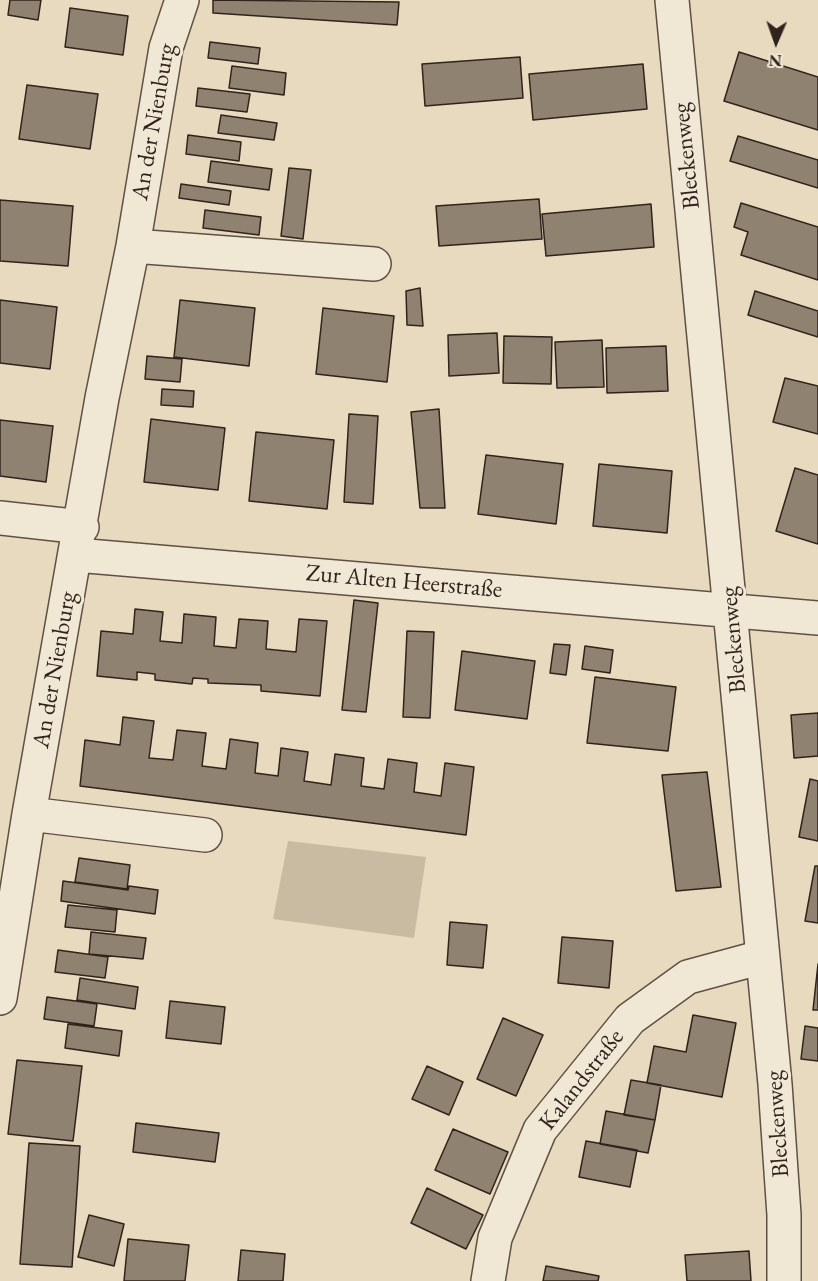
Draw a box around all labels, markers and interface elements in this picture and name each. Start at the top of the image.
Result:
north arrow [746,12,806,72]
street label: An der Nienburg [126,41,182,203]
text: N [769,50,782,71]
street label: Bleckenweg [667,101,707,211]
street label: Zur Alten Heerstraße [305,559,503,605]
street label: Bleckenweg [715,585,753,695]
street label: An der Nienburg [27,589,83,751]
street label: Kalandstraße [534,1024,630,1136]
street label: Bleckenweg [760,1070,796,1178]

